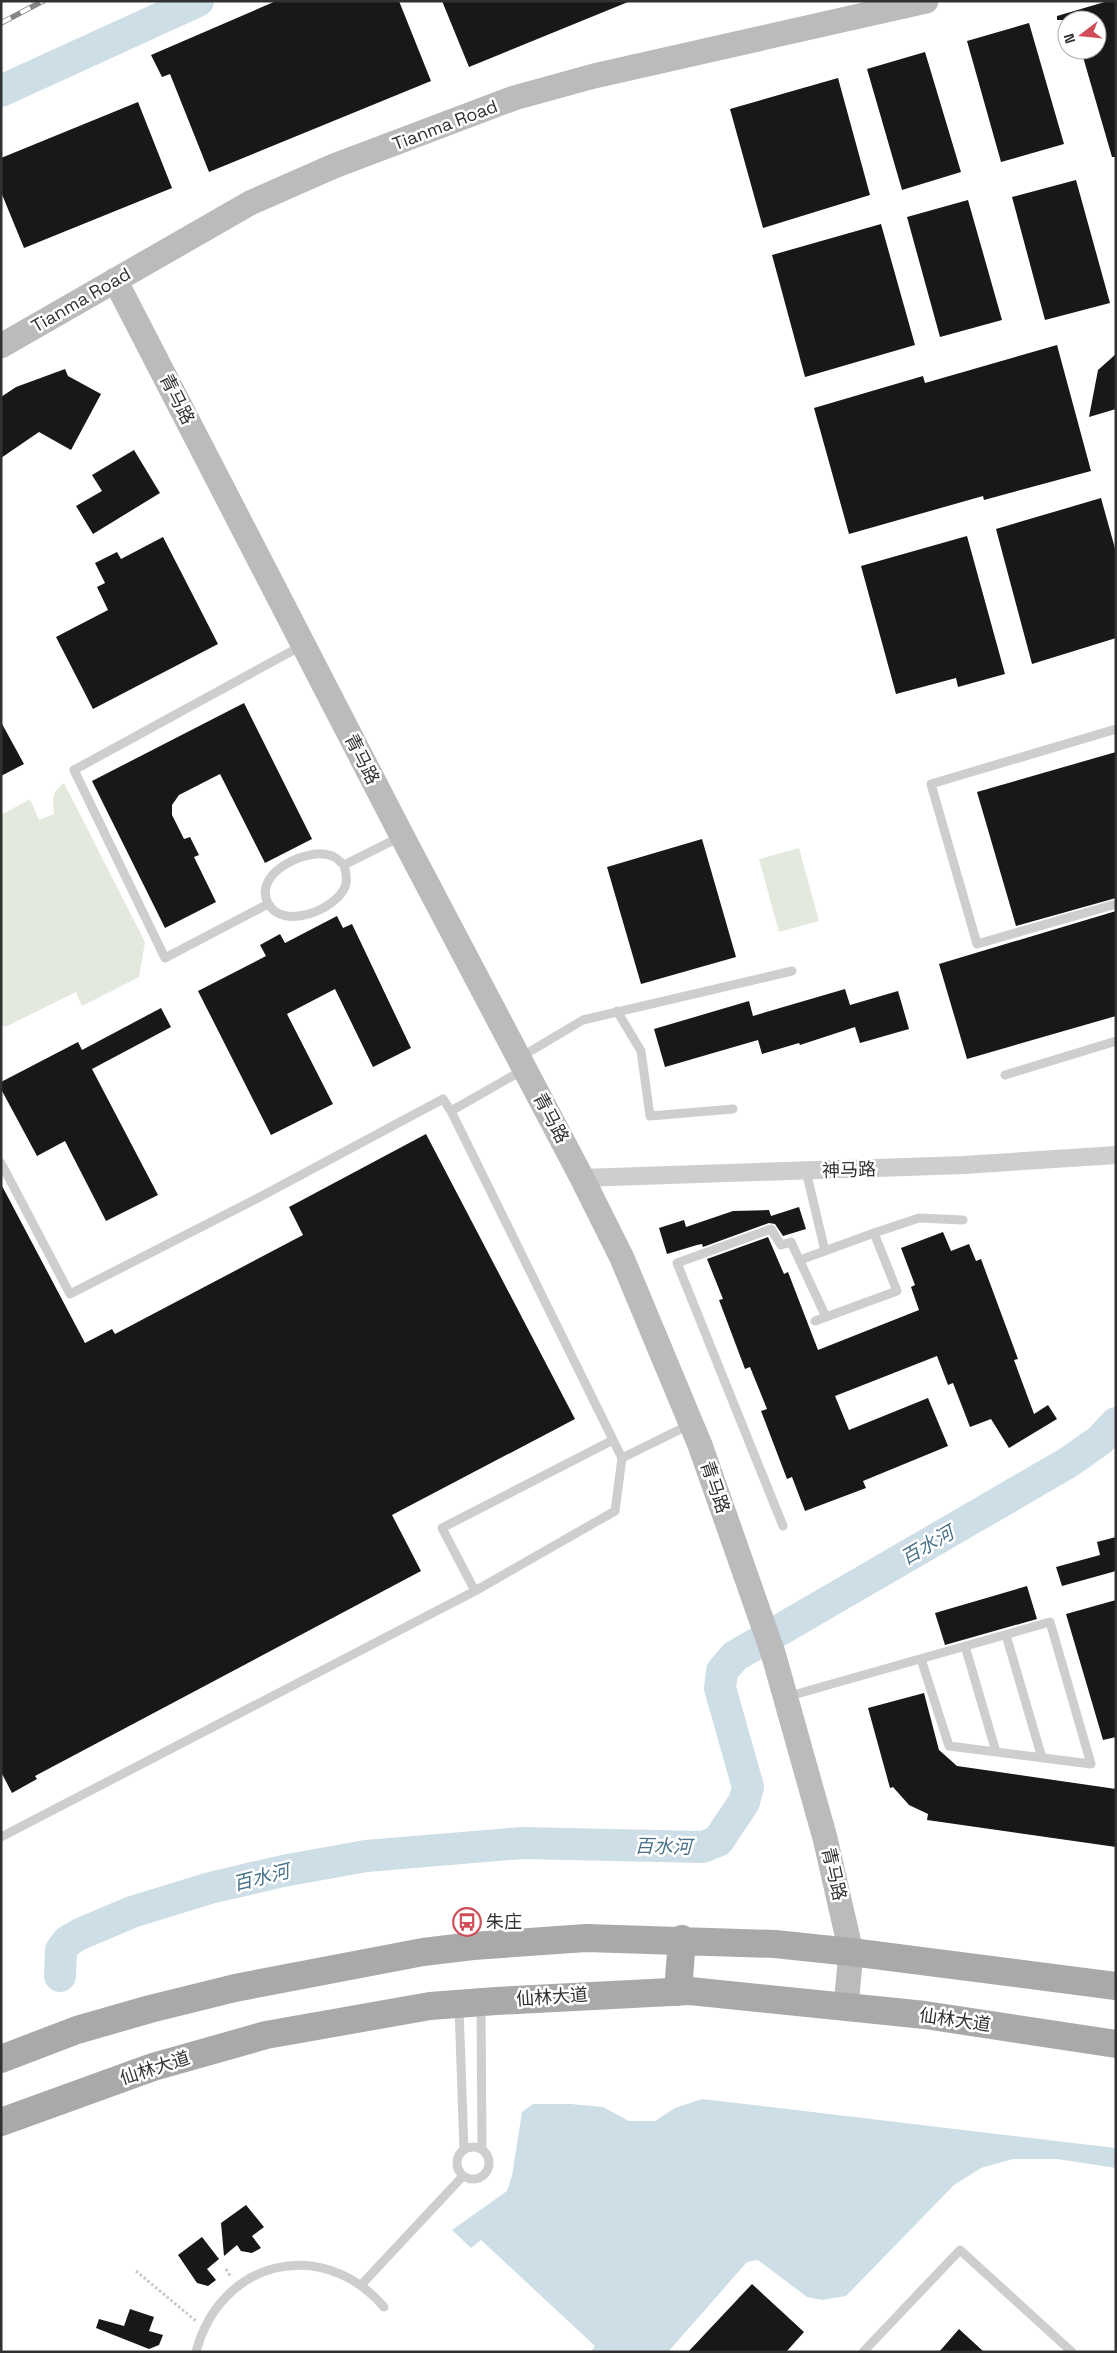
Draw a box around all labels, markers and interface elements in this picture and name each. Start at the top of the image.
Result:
north arrow [1057,10,1107,60]
text: N [1060,32,1079,46]
street label: Tianma Road [389,94,501,155]
street label: Tianma Road [27,262,135,337]
street label: 青马路 [155,369,200,428]
street label: 青马路 [340,729,385,788]
street label: 青马路 [529,1089,574,1147]
street label: 神马路 [822,1157,876,1182]
street label: 青马路 [696,1458,735,1516]
water label: 百水河 [896,1518,962,1571]
water label: 百水河 [634,1834,696,1860]
street label: 青马路 [817,1845,852,1903]
water label: 百水河 [230,1857,296,1897]
bus stop icon: 朱庄 [452,1907,482,1937]
place label: 朱庄 [486,1910,522,1933]
street label: 仙林大道 [515,1983,589,2010]
street label: 仙林大道 [918,2003,992,2036]
street label: 仙林大道 [117,2045,193,2090]

